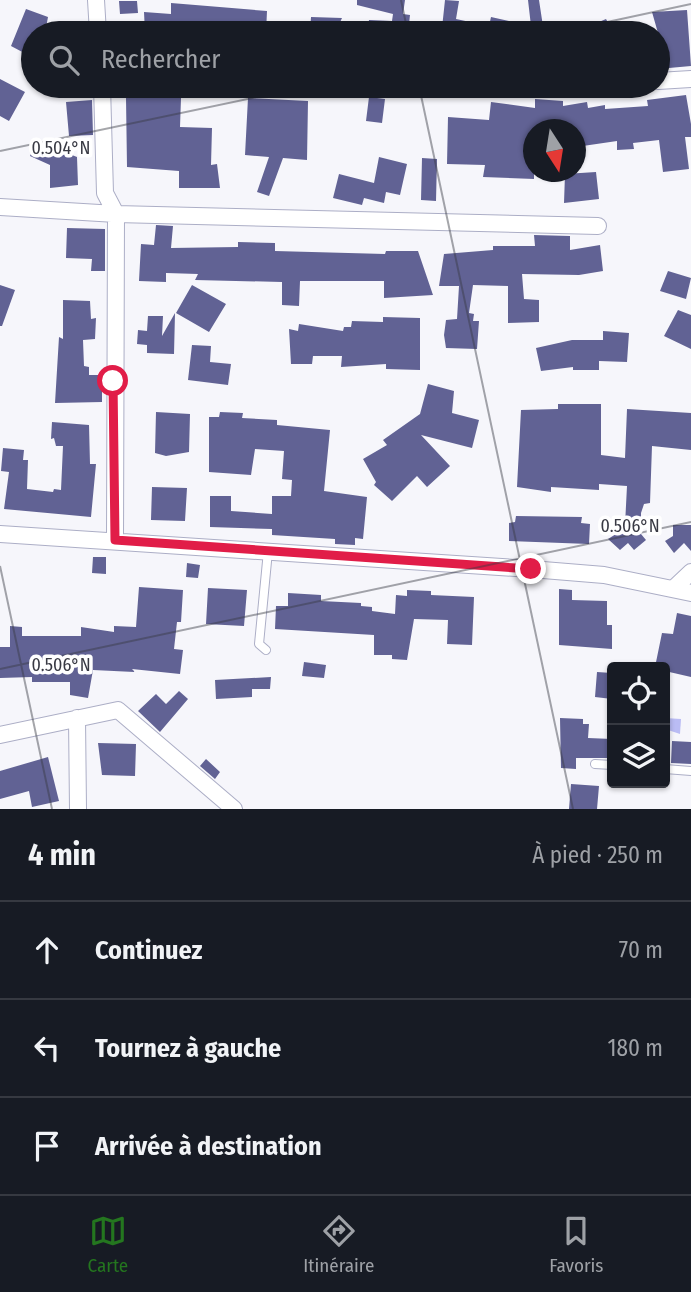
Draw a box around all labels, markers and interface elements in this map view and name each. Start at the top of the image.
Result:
search box [21,21,670,98]
icon: search [45,41,83,79]
text: Rechercher [101,44,220,75]
north arrow [523,119,586,182]
text: 0.504°N [31,137,91,159]
route start [97,365,128,396]
text: 0.506°N [600,515,660,537]
route end [515,553,546,584]
text: 0.506°N [31,654,91,676]
map controls [607,662,670,788]
button: locate [607,662,670,725]
button: layers [607,725,670,788]
text: 4 min [28,837,96,873]
text: À pied · 250 m [532,841,663,869]
icon: ahead [28,931,66,969]
text: Continuez [95,935,202,966]
text: 70 m [619,936,663,964]
icon: left [28,1029,66,1067]
text: Tournez à gauche [95,1033,281,1064]
text: 180 m [607,1034,663,1062]
icon: arrive [28,1127,66,1165]
text: Arrivée à destination [95,1131,322,1162]
tab: Carte [88,1212,128,1277]
tab: Itinéraire [303,1212,374,1277]
tab: Favoris [549,1212,603,1277]

